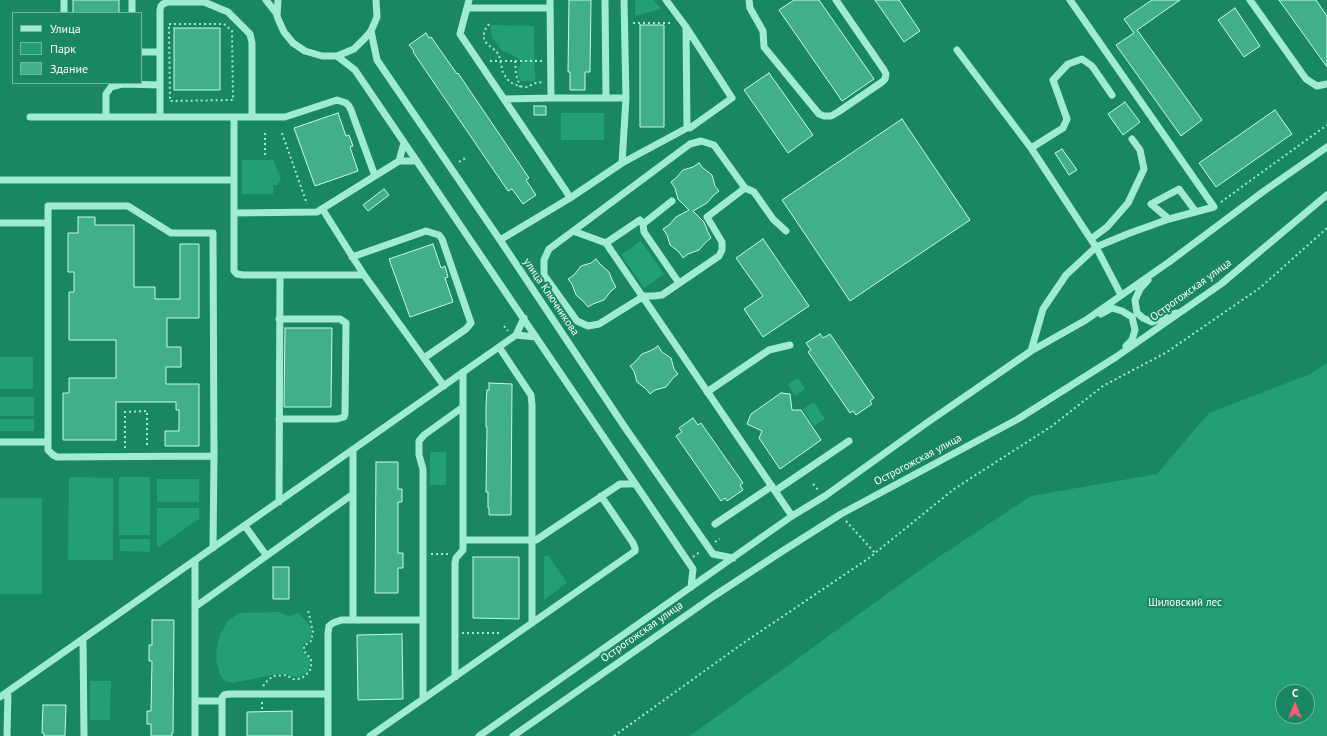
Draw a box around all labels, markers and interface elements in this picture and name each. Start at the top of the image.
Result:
legend [12,12,142,84]
text: Улица [50,21,81,36]
text: Парк [50,41,76,56]
text: Здание [50,61,88,76]
street label: улица Ключникова [520,256,582,338]
street label: Острогожская улица [1148,256,1234,324]
street label: Острогожская улица [872,431,964,489]
park label: Шиловский лес [1148,596,1222,610]
street label: Острогожская улица [598,599,686,665]
north arrow [1275,684,1315,724]
text: С [1292,686,1298,700]

